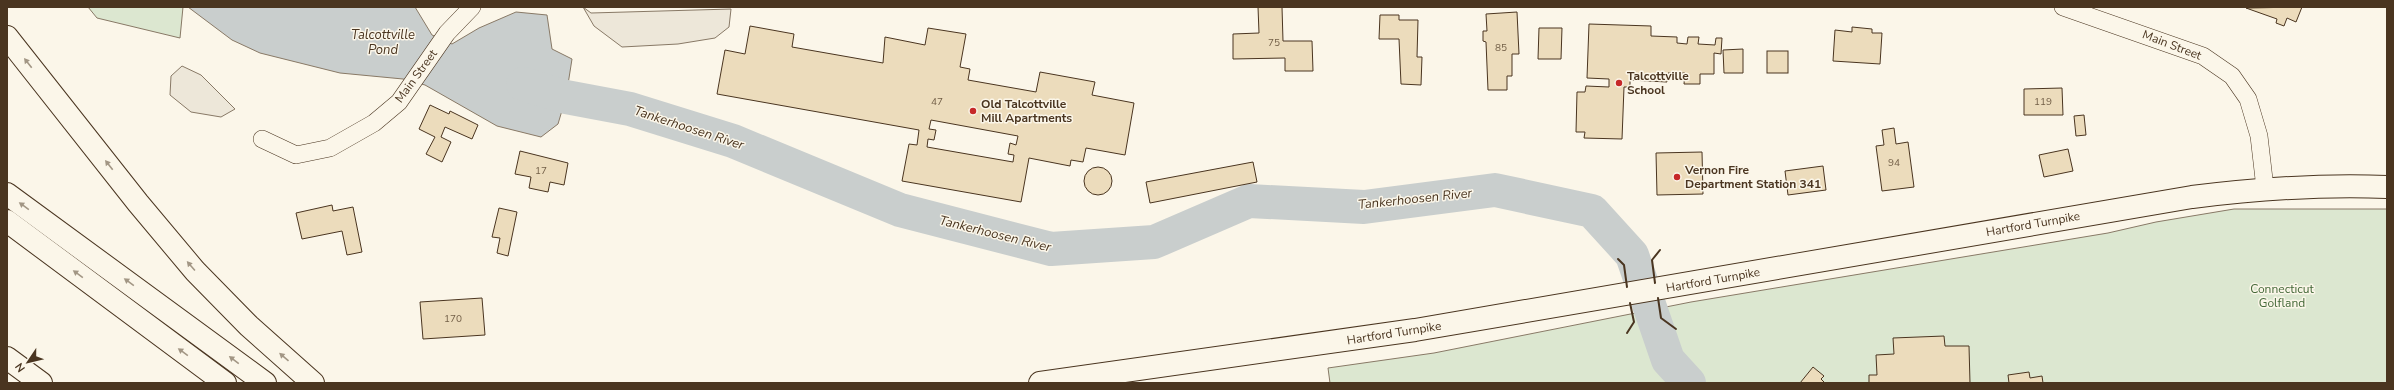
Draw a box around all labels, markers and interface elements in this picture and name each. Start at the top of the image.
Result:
water label: Talcottville Pond [351,26,415,59]
street label: Main Street [2140,26,2205,64]
house number: 75 [1268,36,1280,50]
house number: 85 [1495,41,1507,55]
street label: Main Street [391,46,441,106]
one-way arrow [24,58,32,69]
place label: Talcottville School [1627,68,1689,98]
marker: Talcottville School [1614,78,1624,88]
house number: 47 [931,95,943,109]
house number: 119 [2034,95,2052,109]
place label: Old Talcottville Mill Apartments [981,96,1072,126]
water label: Tankerhoosen River [632,102,747,154]
marker: Old Talcottville Mill Apartments [968,106,978,116]
house number: 94 [1888,156,1900,170]
one-way arrow [104,160,113,171]
place label: Vernon Fire Department Station 341 [1684,162,1821,192]
house number: 17 [535,164,547,178]
marker: Vernon Fire Department Station 341 [1672,172,1682,182]
water label: Tankerhoosen River [1357,184,1473,214]
one-way arrow [19,202,29,210]
street label: Hartford Turnpike [1985,208,2081,240]
water label: Tankerhoosen River [937,211,1053,257]
one-way arrow [186,261,196,271]
street label: Hartford Turnpike [1665,264,1761,296]
one-way arrow [72,270,83,279]
one-way arrow [124,278,135,286]
park label: Connecticut Golfland [2250,281,2314,311]
house number: 170 [444,312,462,326]
street label: Hartford Turnpike [1346,318,1442,348]
north arrow [8,342,48,382]
one-way arrow [177,347,188,356]
one-way arrow [278,353,289,362]
one-way arrow [228,356,239,364]
text: N [12,360,29,375]

